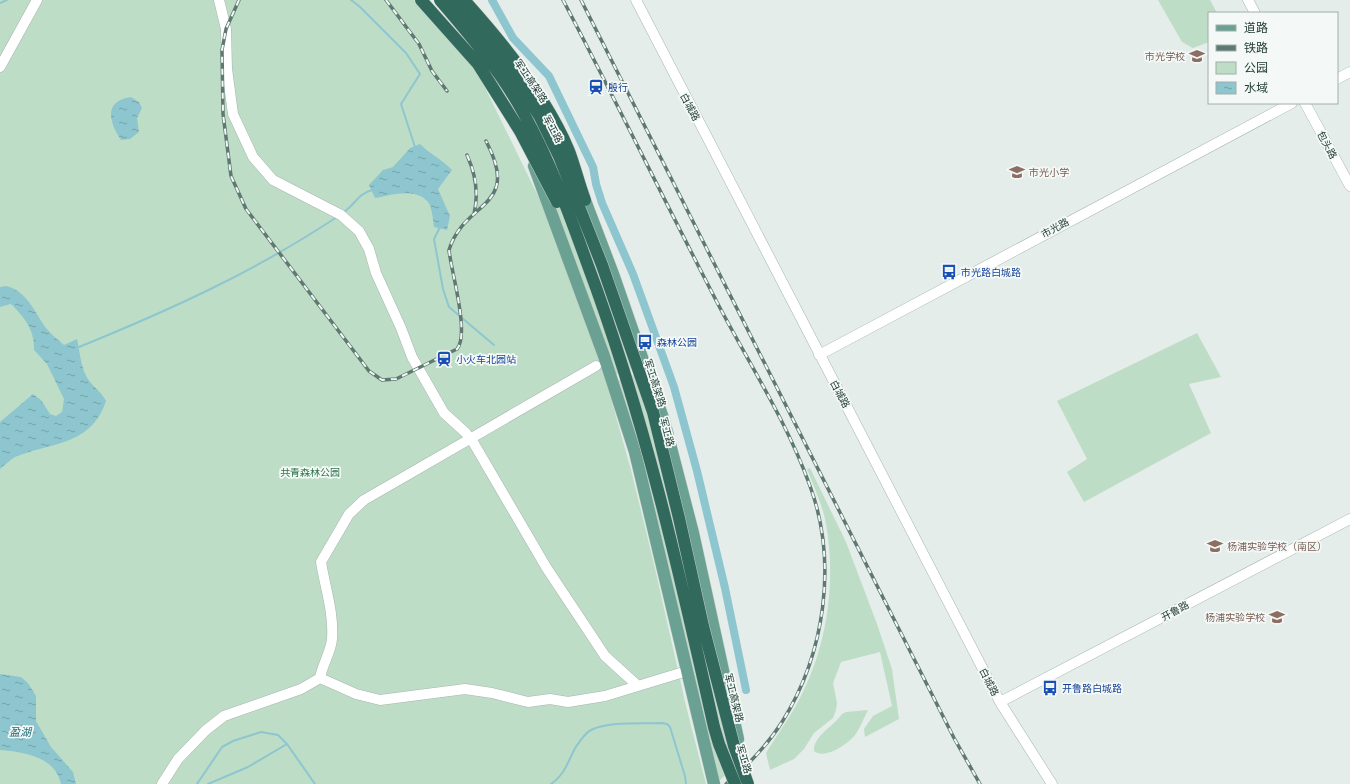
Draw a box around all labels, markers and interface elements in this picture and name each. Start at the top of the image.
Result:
legend [1208,12,1338,104]
text: 道路 [1244,21,1268,35]
text: 铁路 [1244,41,1268,55]
school or university icon: 市光学校 [1188,47,1206,65]
place label: 市光学校 [1145,51,1185,62]
street label: 军工高架路 [512,57,550,105]
text: 公园 [1244,61,1268,75]
station icon: 殷行 [587,78,605,96]
text: 水域 [1244,81,1268,95]
place label: 殷行 [608,82,628,93]
street label: 白城路 [678,91,702,123]
street label: 军工路 [541,113,565,145]
street label: 包头路 [1315,129,1339,161]
school or university icon: 市光小学 [1008,163,1026,181]
place label: 市光小学 [1029,167,1069,178]
street label: 市光路 [1039,216,1071,240]
bus stop icon: 市光路白城路 [940,263,958,281]
place label: 市光路白城路 [961,267,1021,278]
bus stop icon: 森林公园 [636,333,654,351]
place label: 森林公园 [657,337,697,348]
station icon: 小火车北园站 [435,350,453,368]
place label: 小火车北园站 [456,354,516,365]
street label: 军工高架路 [642,358,668,408]
street label: 白城路 [828,378,852,410]
street label: 军工路 [658,416,676,448]
park label: 共青森林公园 [280,467,340,478]
school or university icon: 杨浦实验学校（南区） [1206,537,1224,555]
place label: 杨浦实验学校（南区） [1227,541,1327,552]
street label: 开鲁路 [1159,599,1191,623]
school or university icon: 杨浦实验学校 [1268,608,1286,626]
place label: 杨浦实验学校 [1205,612,1265,623]
street label: 白城路 [977,666,1001,698]
street label: 军工高架路 [723,672,745,724]
bus stop icon: 开鲁路白城路 [1041,679,1059,697]
place label: 开鲁路白城路 [1062,683,1122,694]
water label: 盈湖 [9,726,33,739]
street label: 军工路 [734,743,754,775]

